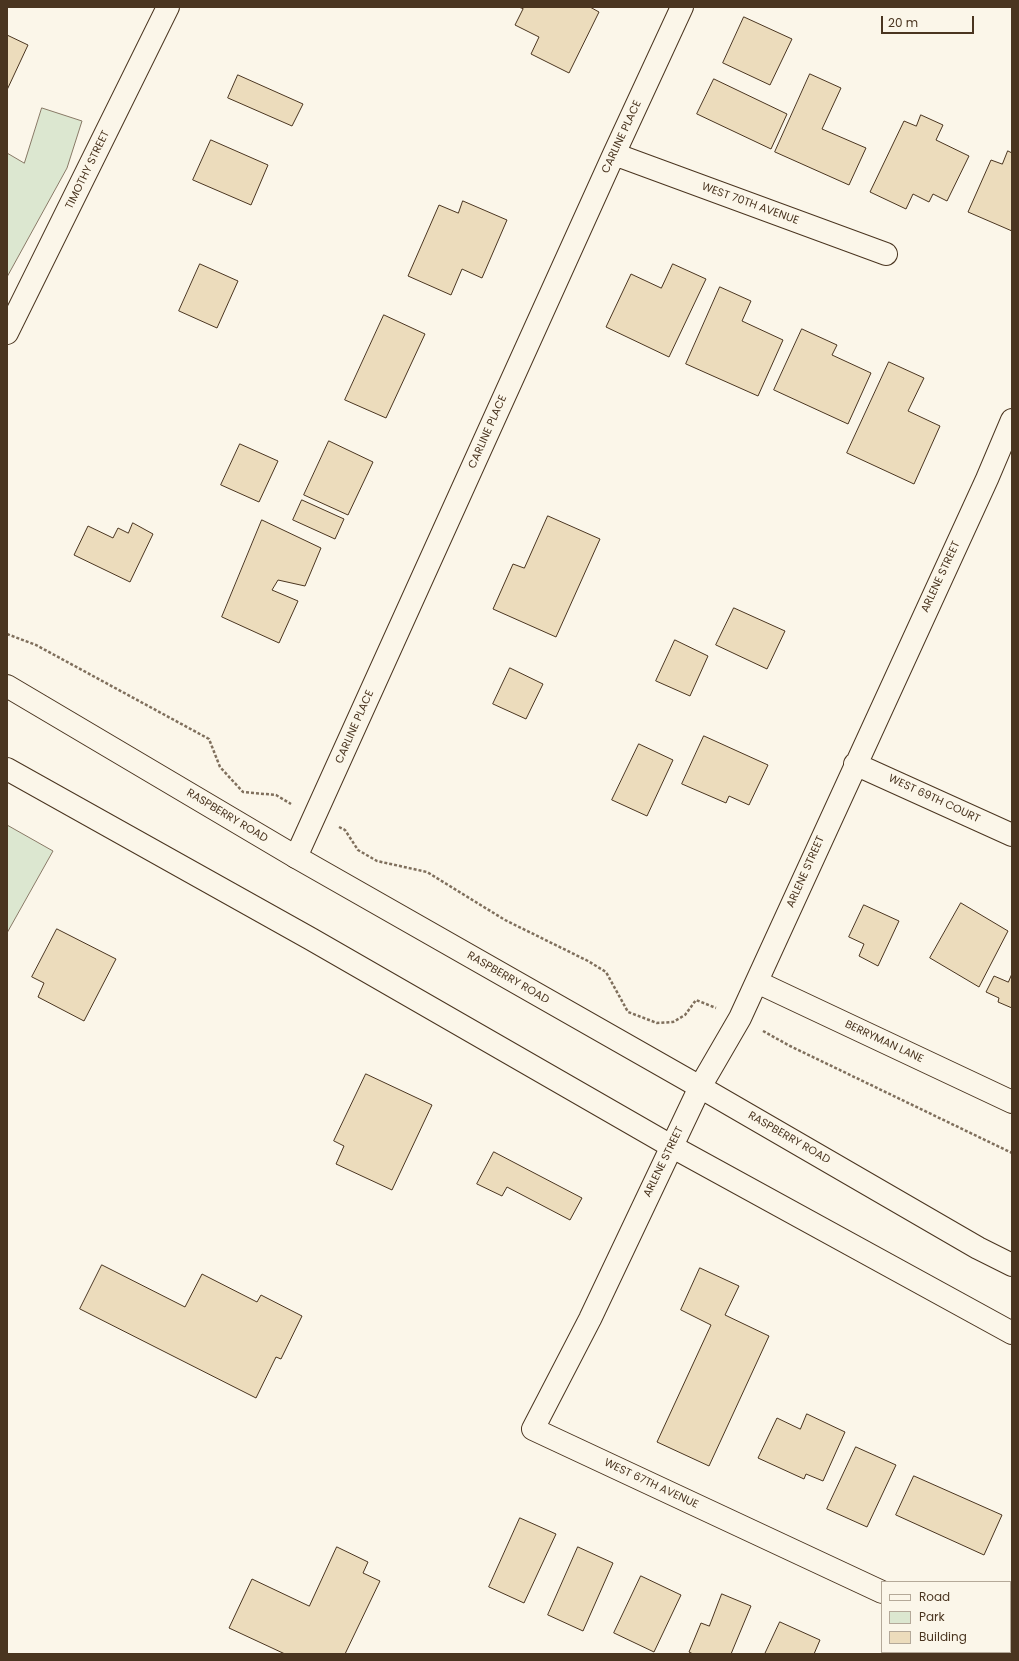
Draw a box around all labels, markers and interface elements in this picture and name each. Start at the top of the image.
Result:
scale bar [883,8,976,34]
text: 20 m [888,14,918,31]
street label: CARLINE PLACE [599,98,645,176]
street label: TIMOTHY STREET [63,128,113,212]
street label: WEST 70TH AVENUE [700,180,800,228]
street label: CARLINE PLACE [466,393,510,471]
street label: ARLENE STREET [919,539,963,615]
street label: CARLINE PLACE [333,688,377,766]
street label: WEST 69TH COURT [886,772,982,826]
street label: RASPBERRY ROAD [184,787,270,845]
street label: ARLENE STREET [784,834,828,910]
street label: RASPBERRY ROAD [465,949,551,1007]
street label: BERRYMAN LANE [843,1018,925,1066]
street label: RASPBERRY ROAD [746,1109,832,1167]
street label: ARLENE STREET [641,1124,687,1200]
street label: WEST 67TH AVENUE [602,1456,700,1512]
legend [881,1581,1011,1653]
text: Road [919,1588,950,1605]
text: Park [919,1608,945,1625]
text: Building [919,1628,967,1645]

